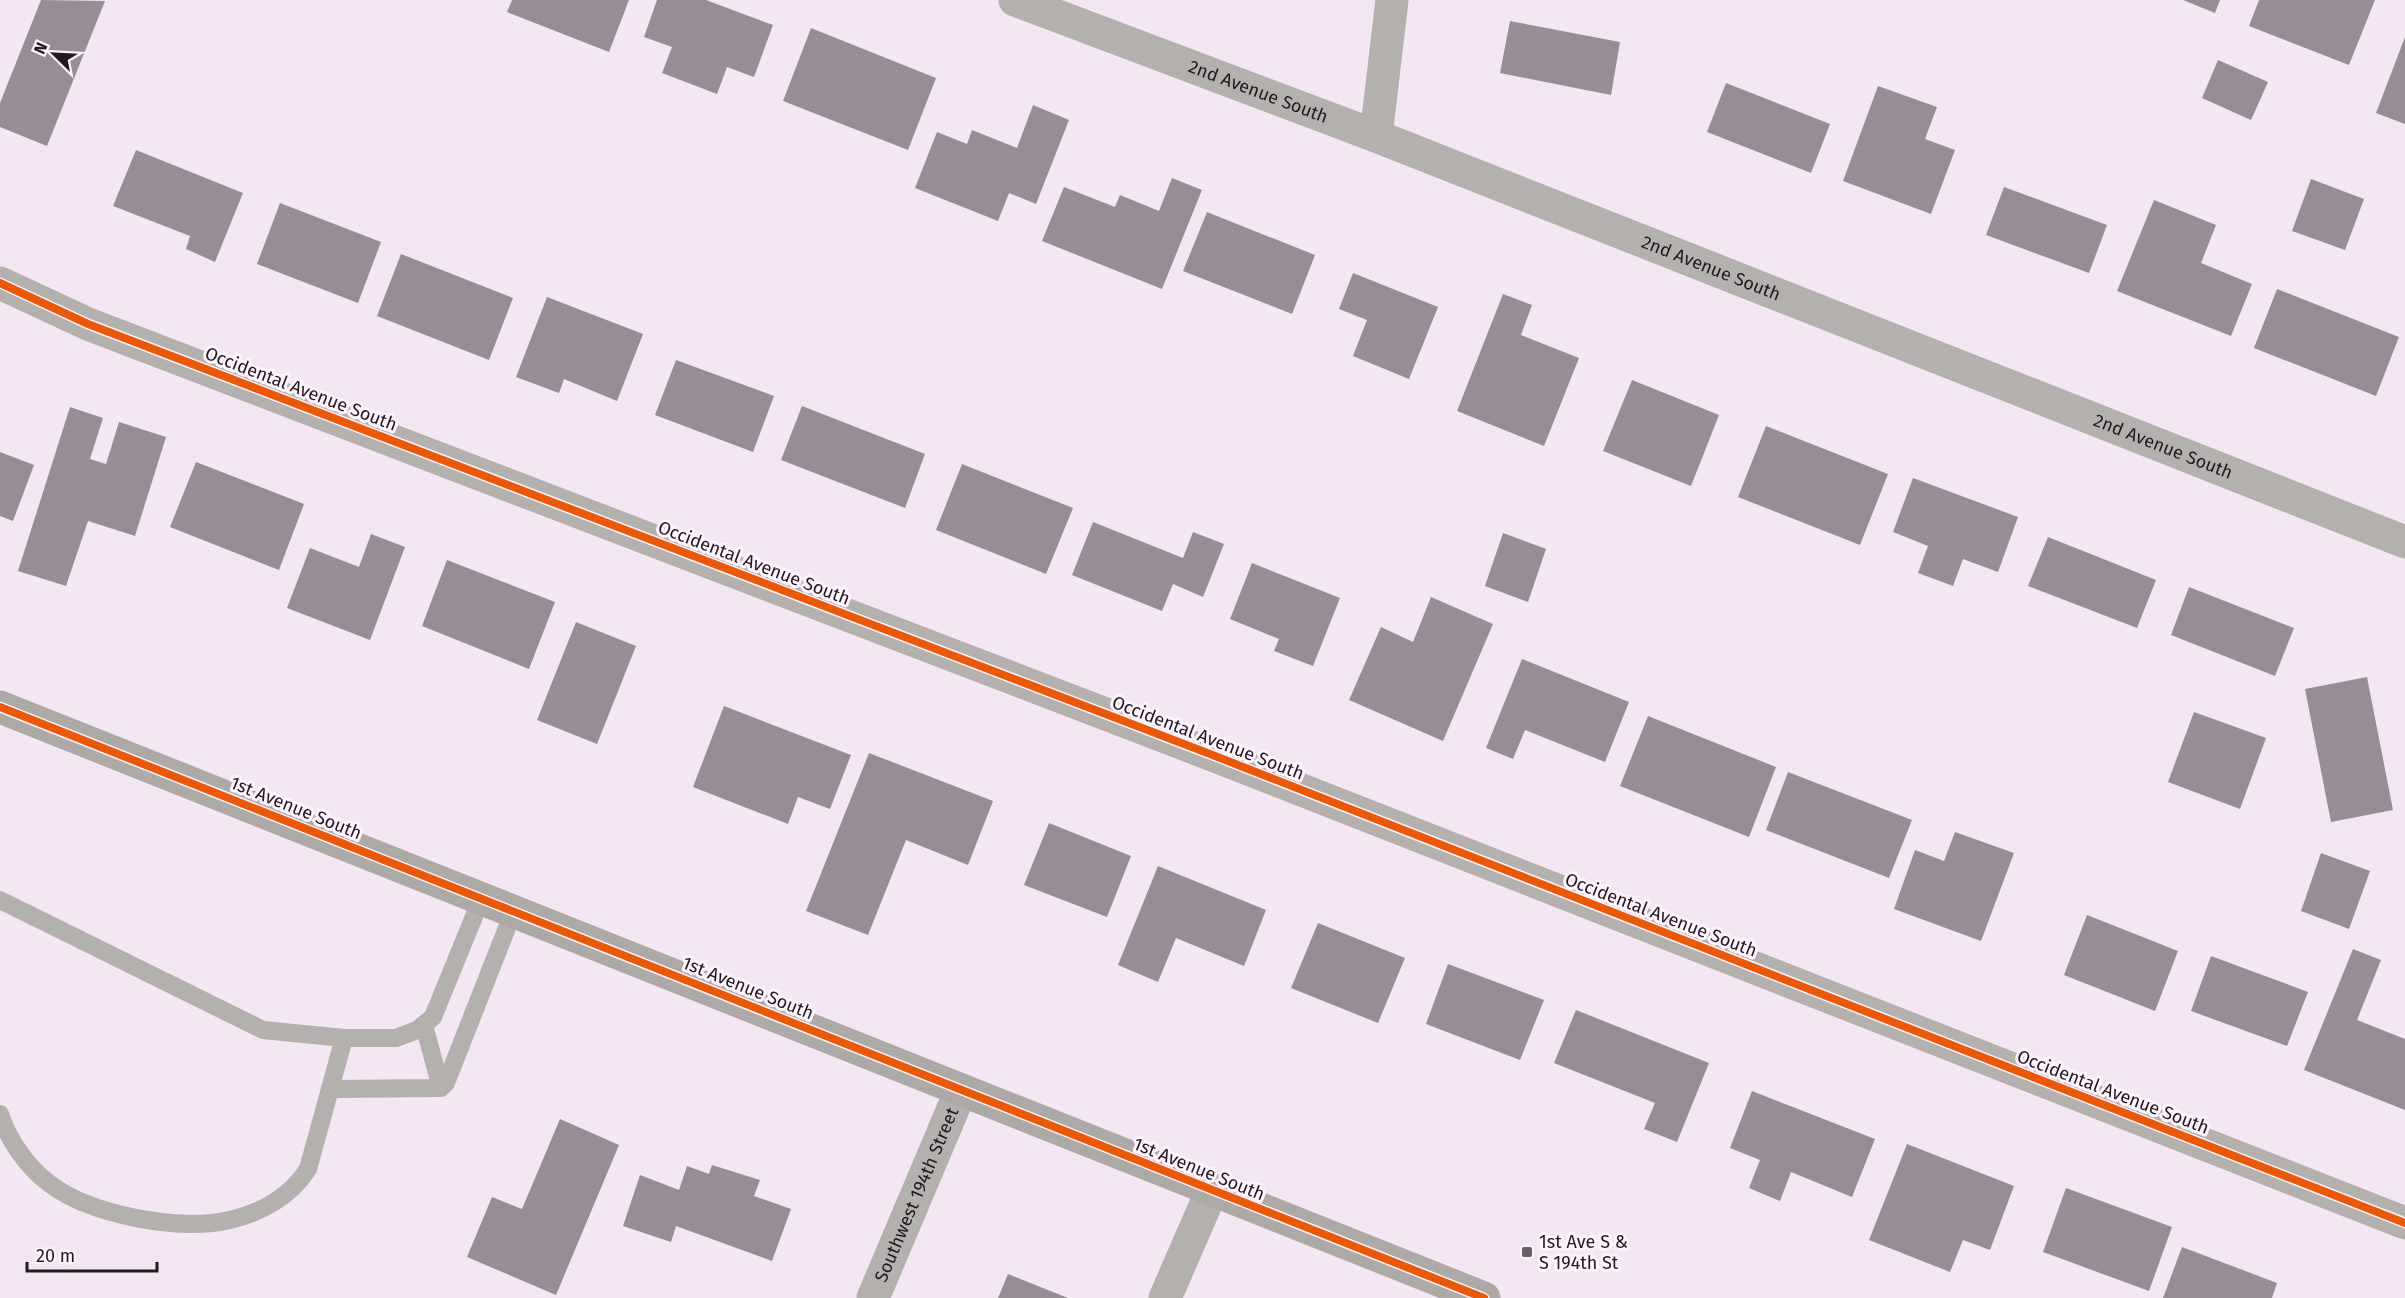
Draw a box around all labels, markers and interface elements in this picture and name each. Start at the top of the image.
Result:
north arrow [24,24,84,84]
text: N [30,39,52,57]
street label: 2nd Avenue South [1185,55,1331,128]
street label: 2nd Avenue South [1638,231,1784,306]
street label: Occidental Avenue South [202,342,400,436]
street label: 2nd Avenue South [2091,409,2236,484]
street label: Occidental Avenue South [655,516,853,610]
street label: Occidental Avenue South [1109,691,1307,785]
street label: 1st Avenue South [227,772,365,844]
street label: Occidental Avenue South [1562,868,1760,962]
street label: 1st Avenue South [679,952,817,1024]
street label: Occidental Avenue South [2014,1045,2212,1139]
street label: Southwest 194th Street [870,1104,964,1286]
street label: 1st Avenue South [1130,1133,1268,1205]
place label: 1st Ave S & S 194th St [1539,1231,1628,1274]
scale bar [27,1235,158,1273]
text: 20 m [36,1245,75,1267]
marker: 1st Ave S & S 194th St [1520,1245,1534,1259]

